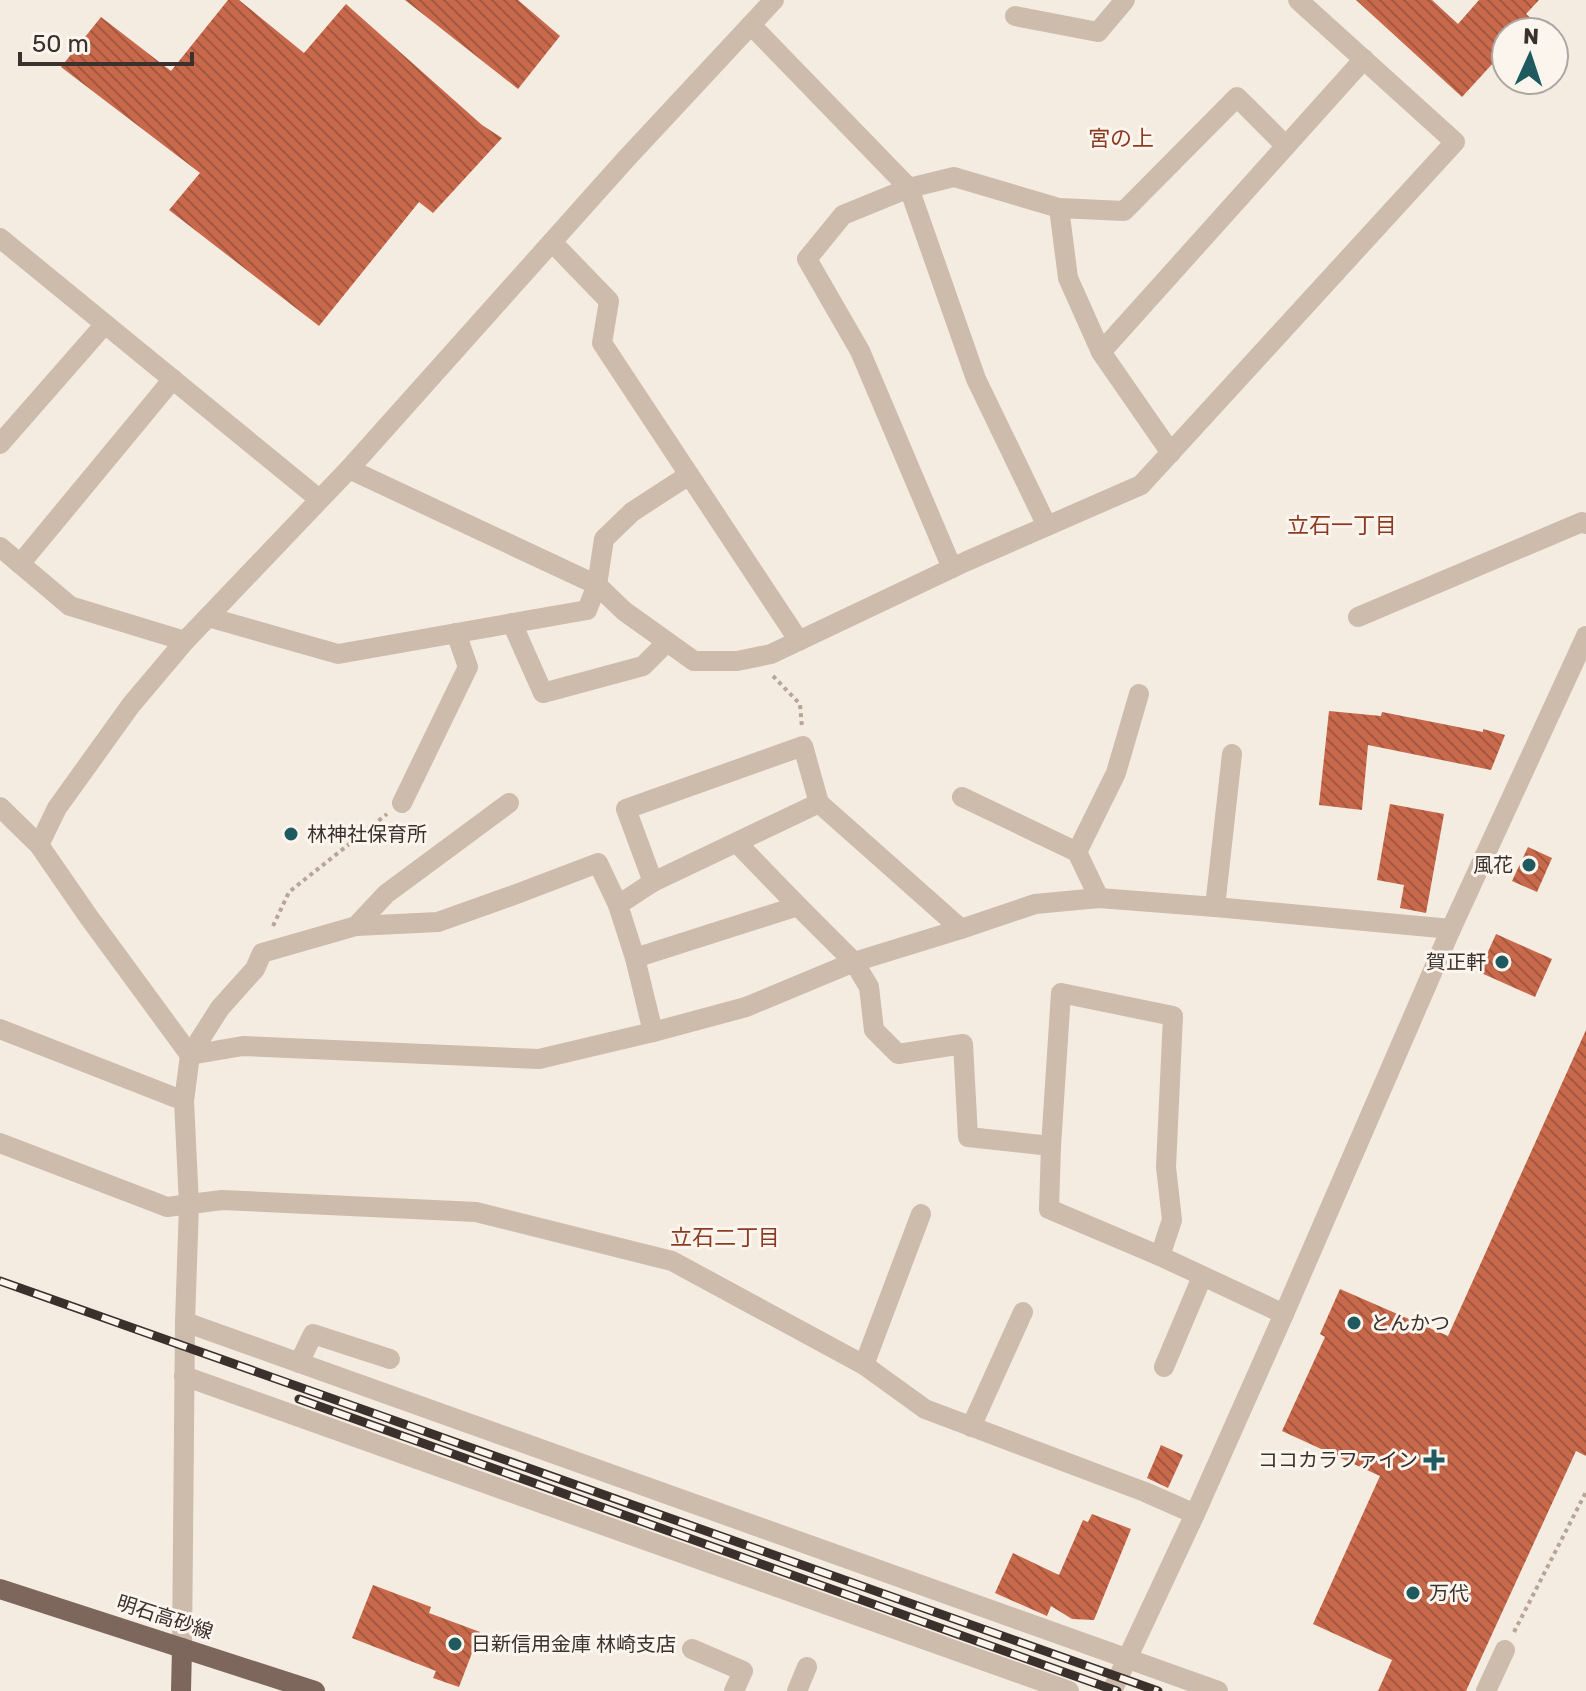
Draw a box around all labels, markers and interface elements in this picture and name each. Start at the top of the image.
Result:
scale bar [20,16,192,66]
north arrow [1490,16,1570,96]
text: N [1522,23,1540,50]
text: 50 m [32,30,89,58]
district label: 宮の上 [1088,125,1154,152]
district label: 立石一丁目 [1287,512,1397,539]
place label: 林神社保育所 [307,822,427,846]
marker: 林神社保育所 [282,825,300,843]
place label: 風花 [1473,853,1513,877]
marker: 風花 [1520,856,1538,874]
place label: 賀正軒 [1426,950,1486,974]
marker: 賀正軒 [1493,953,1511,971]
district label: 立石二丁目 [670,1224,780,1251]
place label: とんかつ [1370,1311,1450,1335]
marker: とんかつ [1345,1314,1363,1332]
place label: ココカラファイン [1258,1448,1418,1472]
marker: ココカラファイン [1425,1451,1443,1469]
place label: 万代 [1429,1581,1469,1605]
marker: 万代 [1404,1584,1422,1602]
street label: 明石高砂線 [114,1590,216,1644]
place label: 日新信用金庫 林崎支店 [471,1632,676,1656]
marker: 日新信用金庫 林崎支店 [446,1635,464,1653]

